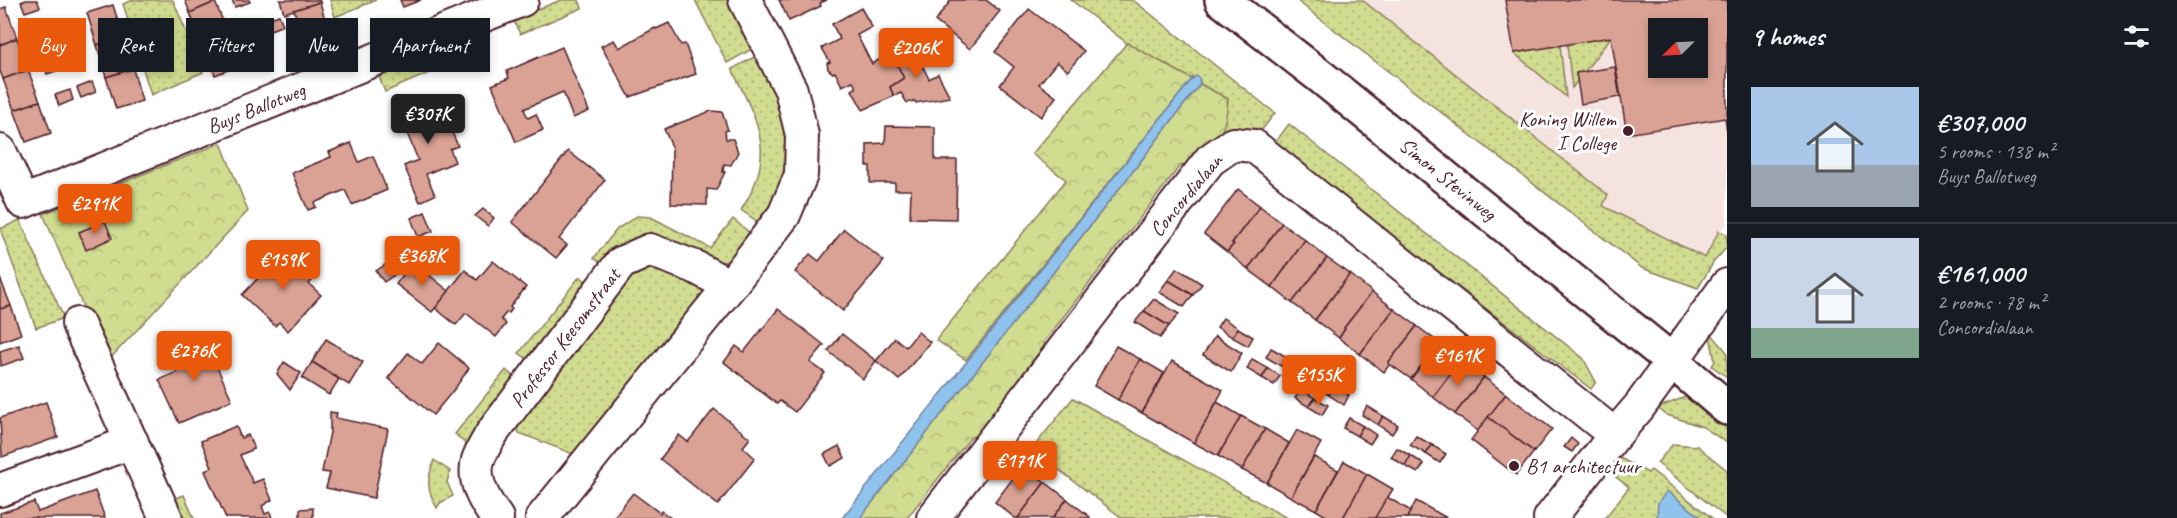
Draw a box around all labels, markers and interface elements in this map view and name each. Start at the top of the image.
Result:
chip: Buy [18,18,86,72]
chip: Rent [98,18,174,72]
chip: Filters [186,18,274,72]
chip: New [286,18,358,72]
chip: Apartment [370,18,490,72]
north arrow [1648,18,1708,78]
map controls [1648,18,1708,78]
text: 9 homes [1751,20,1824,53]
icon: filters [2120,20,2153,53]
pin: €206K [874,28,958,79]
text: €206K [893,35,939,60]
street label: Buys Ballotweg [203,76,310,140]
pin: €307K [386,94,470,145]
text: €307K [405,101,451,126]
place label: Koning Willem I College [1519,106,1617,156]
text: €307,000 [1937,106,2024,139]
icon: home [1799,111,1871,183]
marker: Koning Willem I College [1621,124,1635,138]
street label: Simon Stevinweg [1394,132,1503,227]
text: 5 rooms · 138 m² [1937,139,2054,164]
street label: Concordialaan [1144,147,1229,242]
text: Buys Ballotweg [1937,164,2036,189]
pin: €291K [53,184,137,235]
text: €291K [72,191,118,216]
pin: €368K [380,236,464,287]
pin: €159K [241,240,325,291]
text: €368K [399,243,445,268]
text: €159K [260,247,306,272]
text: €161,000 [1937,257,2025,290]
street label: Professor Keesomstraat [504,262,627,413]
icon: home [1799,262,1871,334]
text: 2 rooms · 78 m² [1937,290,2045,315]
text: Concordialaan [1937,315,2033,340]
pin: €276K [152,331,236,382]
pin: €161K [1416,336,1500,387]
text: €276K [171,338,217,363]
text: €161K [1435,343,1481,368]
pin: €155K [1277,355,1361,406]
text: €155K [1296,362,1342,387]
pin: €171K [978,441,1062,492]
text: €171K [997,448,1043,473]
place label: B1 architectuur [1526,453,1643,479]
marker: B1 architectuur [1507,459,1521,473]

